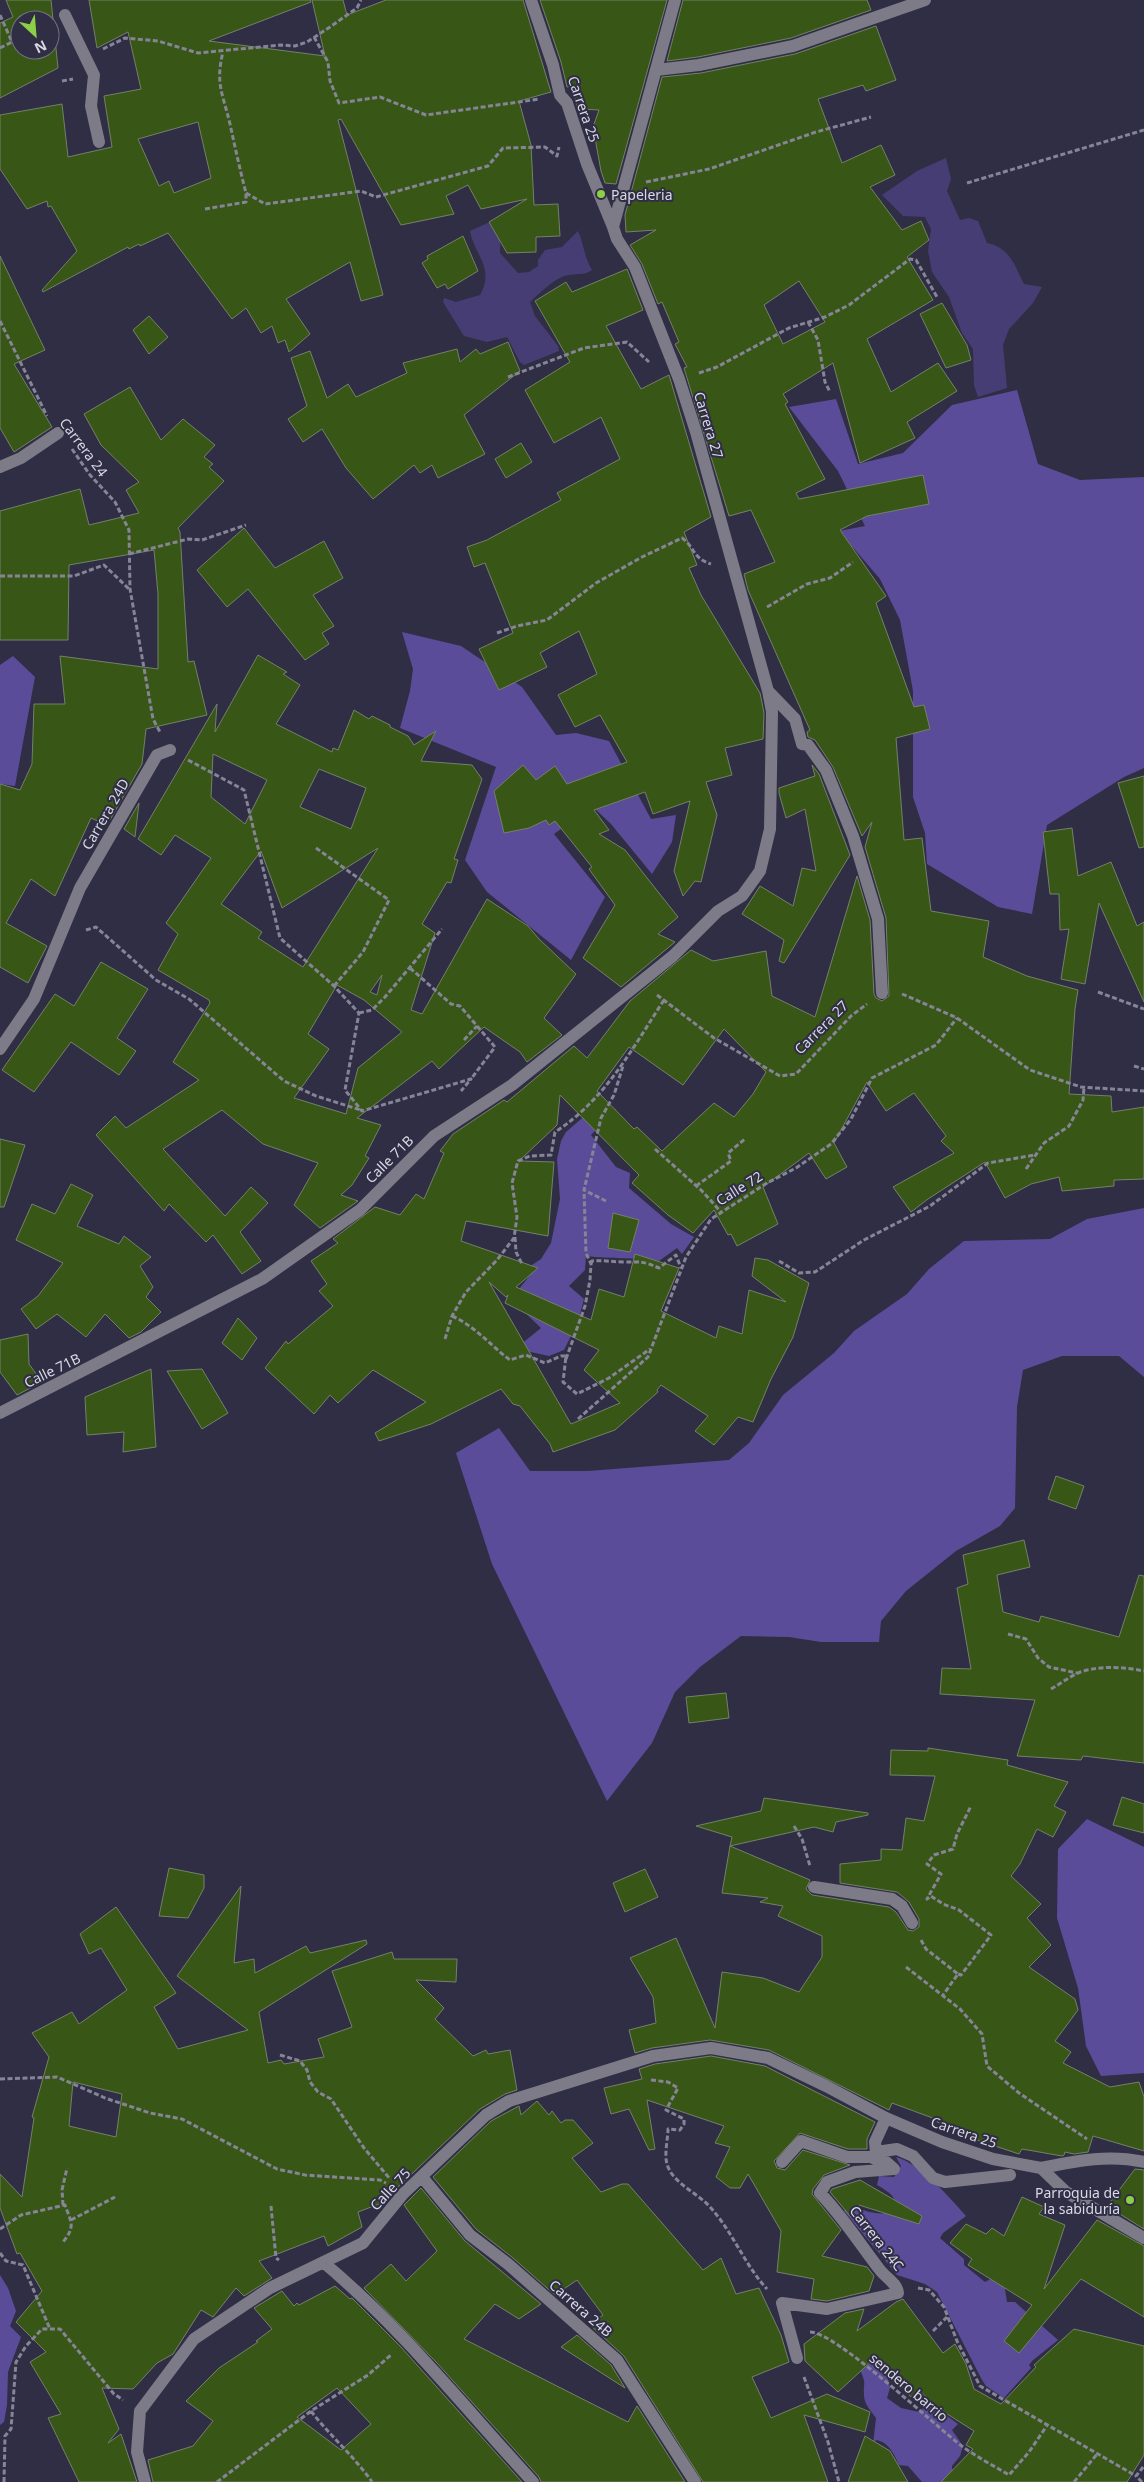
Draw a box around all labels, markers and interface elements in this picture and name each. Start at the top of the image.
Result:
north arrow [10,10,60,60]
text: N [32,36,50,58]
street label: Carrera 25 [564,73,604,145]
place label: Papeleria [611,185,673,204]
marker: Papeleria [595,188,607,200]
street label: Carrera 27 [690,389,728,461]
street label: Carrera 24 [56,414,112,480]
street label: Carrera 24D [77,775,133,853]
street label: Carrera 27 [790,996,852,1058]
street label: Calle 71B [361,1131,417,1187]
street label: Calle 72 [712,1166,766,1210]
street label: Calle 71B [21,1348,83,1392]
street label: Carrera 25 [928,2112,1000,2152]
street label: Calle 75 [365,2164,415,2214]
place label: Parroquia de la sabiduría [1035,2183,1120,2218]
marker: Parroquia de la sabiduría [1124,2194,1136,2206]
street label: Carrera 24C [846,2202,909,2275]
street label: Carrera 24B [545,2275,617,2341]
street label: sendero barrio [866,2348,952,2426]

